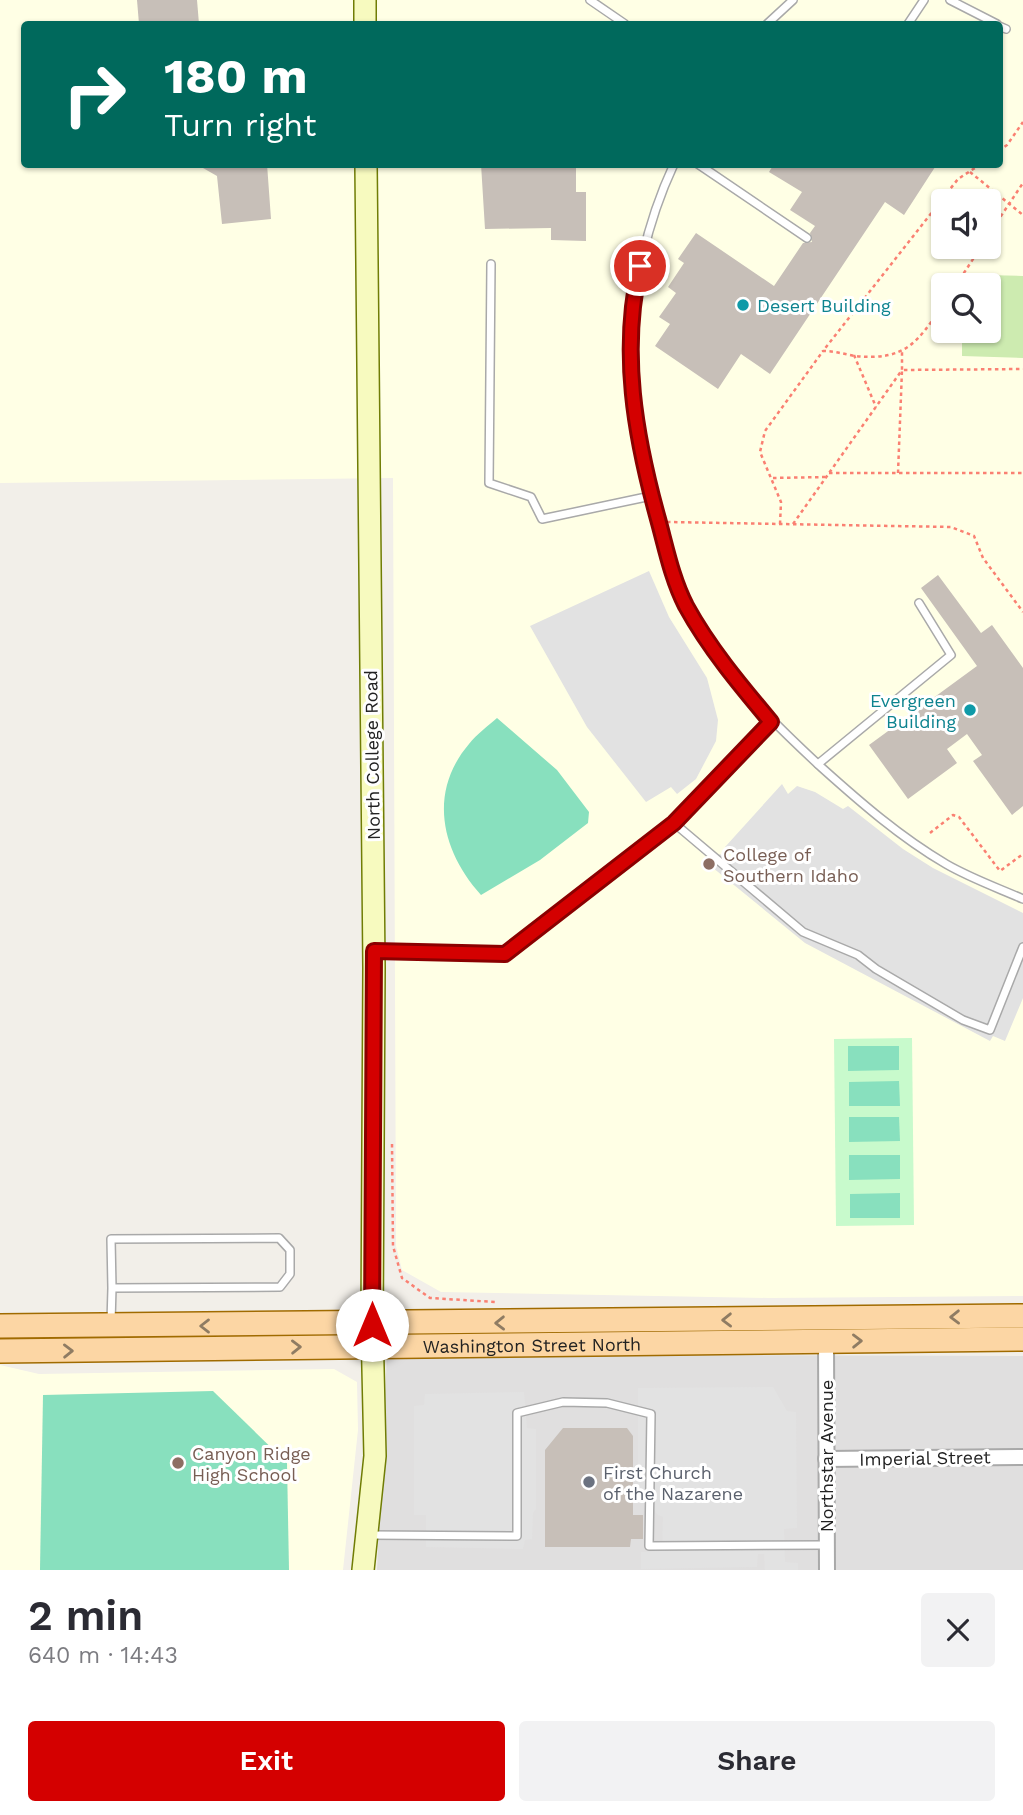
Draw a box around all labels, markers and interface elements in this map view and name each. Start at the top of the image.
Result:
text: 180 m [164,47,308,105]
icon: right [49,49,140,140]
text: Turn right [164,106,316,144]
map controls [931,189,1001,343]
button: sound [931,189,1001,259]
pin [610,236,670,296]
icon: arrive [621,247,659,285]
button: search [931,273,1001,343]
place label: Desert Building [757,295,891,316]
marker: Desert Building [735,297,751,313]
street label: North College Road [360,670,384,840]
place label: Evergreen Building [870,690,956,732]
marker: Evergreen Building [962,702,978,718]
place label: College of Southern Idaho [723,844,859,886]
marker: College of Southern Idaho [701,856,717,872]
position arrow [335,1288,409,1362]
one-way arrow [949,1309,960,1325]
one-way arrow [722,1312,732,1328]
one-way arrow [494,1315,505,1331]
one-way arrow [200,1318,210,1334]
street label: Washington Street North [423,1333,641,1357]
one-way arrow [852,1334,863,1349]
one-way arrow [291,1339,301,1355]
one-way arrow [63,1343,74,1358]
street label: Northstar Avenue [816,1380,837,1532]
place label: Canyon Ridge High School [192,1443,311,1485]
street label: Imperial Street [859,1446,991,1470]
marker: Canyon Ridge High School [170,1455,186,1471]
place label: First Church of the Nazarene [603,1462,743,1504]
marker: First Church of the Nazarene [581,1474,597,1490]
text: 2 min [28,1591,143,1640]
button: close [921,1593,995,1667]
text: 640 m · 14:43 [28,1642,178,1669]
button: Exit [28,1721,505,1801]
button: Share [519,1721,995,1801]

